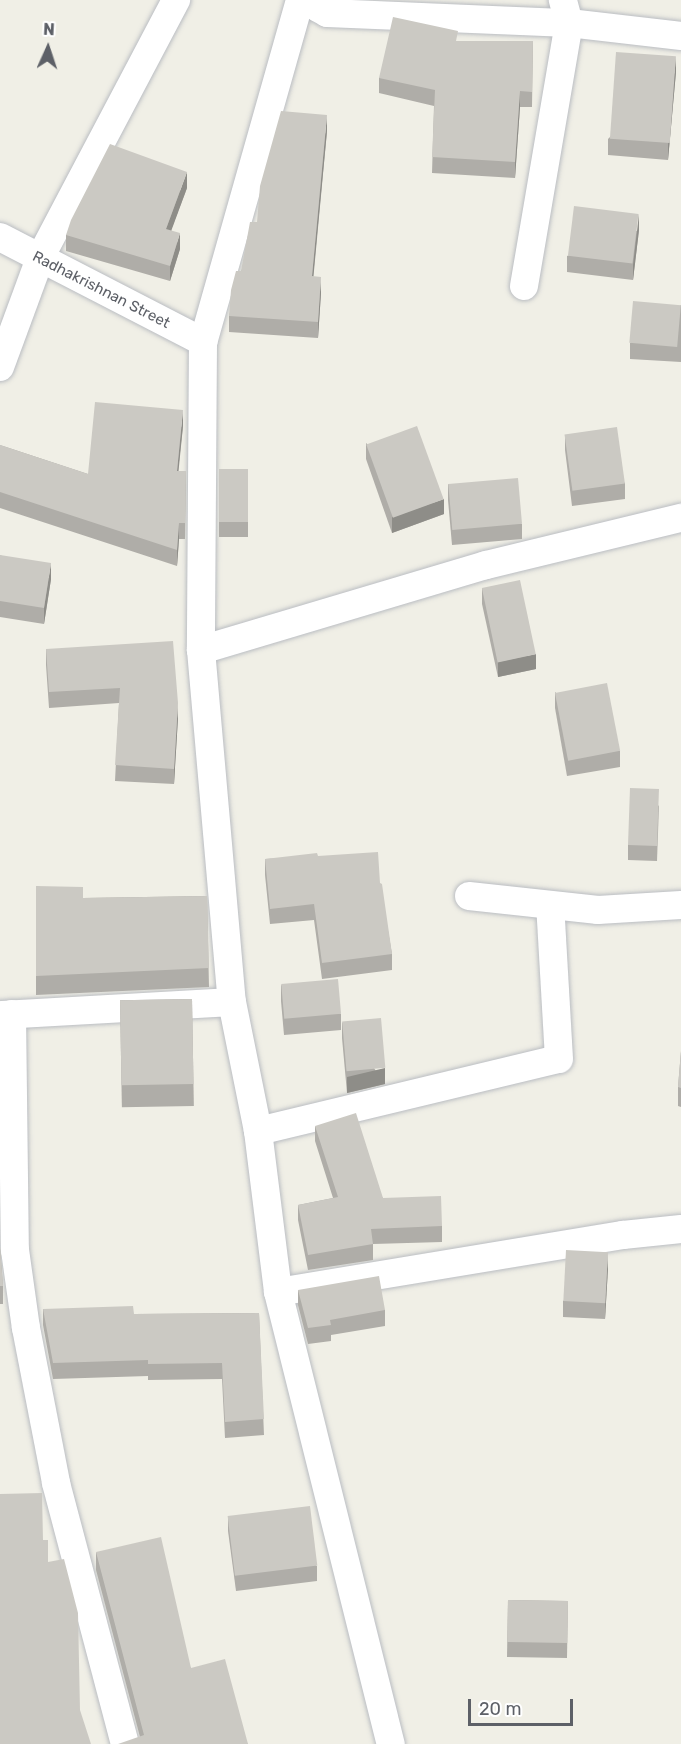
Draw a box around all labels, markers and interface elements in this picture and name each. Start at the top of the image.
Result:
north arrow [18,18,78,78]
text: N [43,20,55,39]
street label: Radhakrishnan Street [29,248,173,332]
scale bar [471,1687,576,1725]
text: 20 m [479,1698,521,1720]

